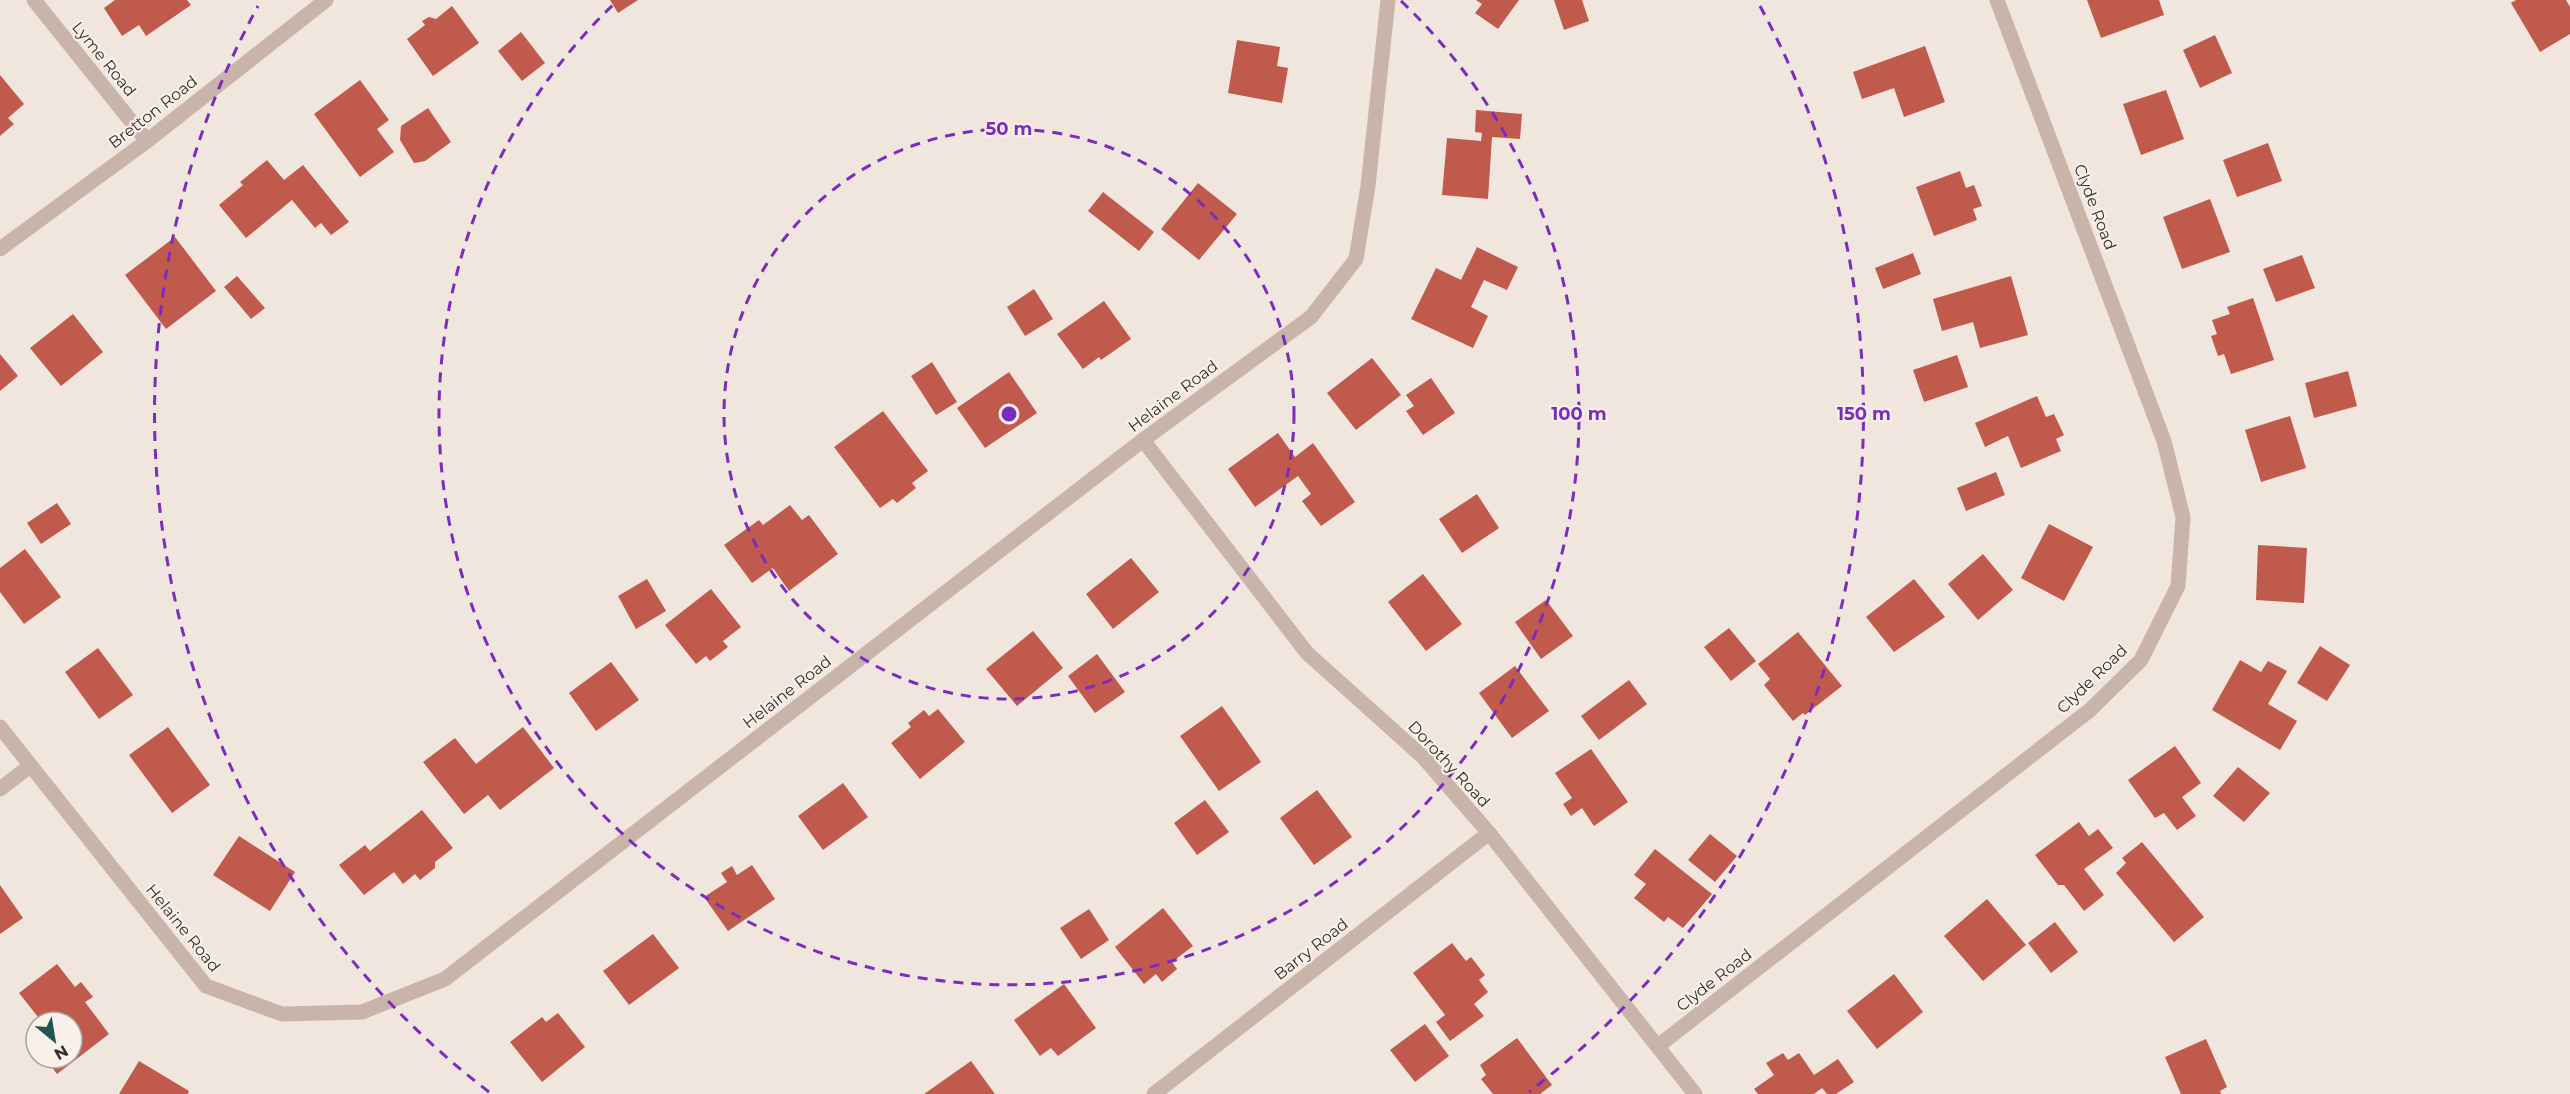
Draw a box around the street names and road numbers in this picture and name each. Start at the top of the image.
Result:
street label: Lyme Road [68,18,140,100]
street label: Bretton Road [105,71,201,153]
street label: Clyde Road [2070,161,2120,253]
street label: Helaine Road [1124,356,1222,436]
street label: Clyde Road [2053,641,2131,717]
street label: Helaine Road [739,652,835,732]
street label: Dorothy Road [1404,717,1494,811]
street label: Helaine Road [142,880,224,976]
street label: Barry Road [1270,914,1352,984]
street label: Clyde Road [1672,945,1756,1015]

